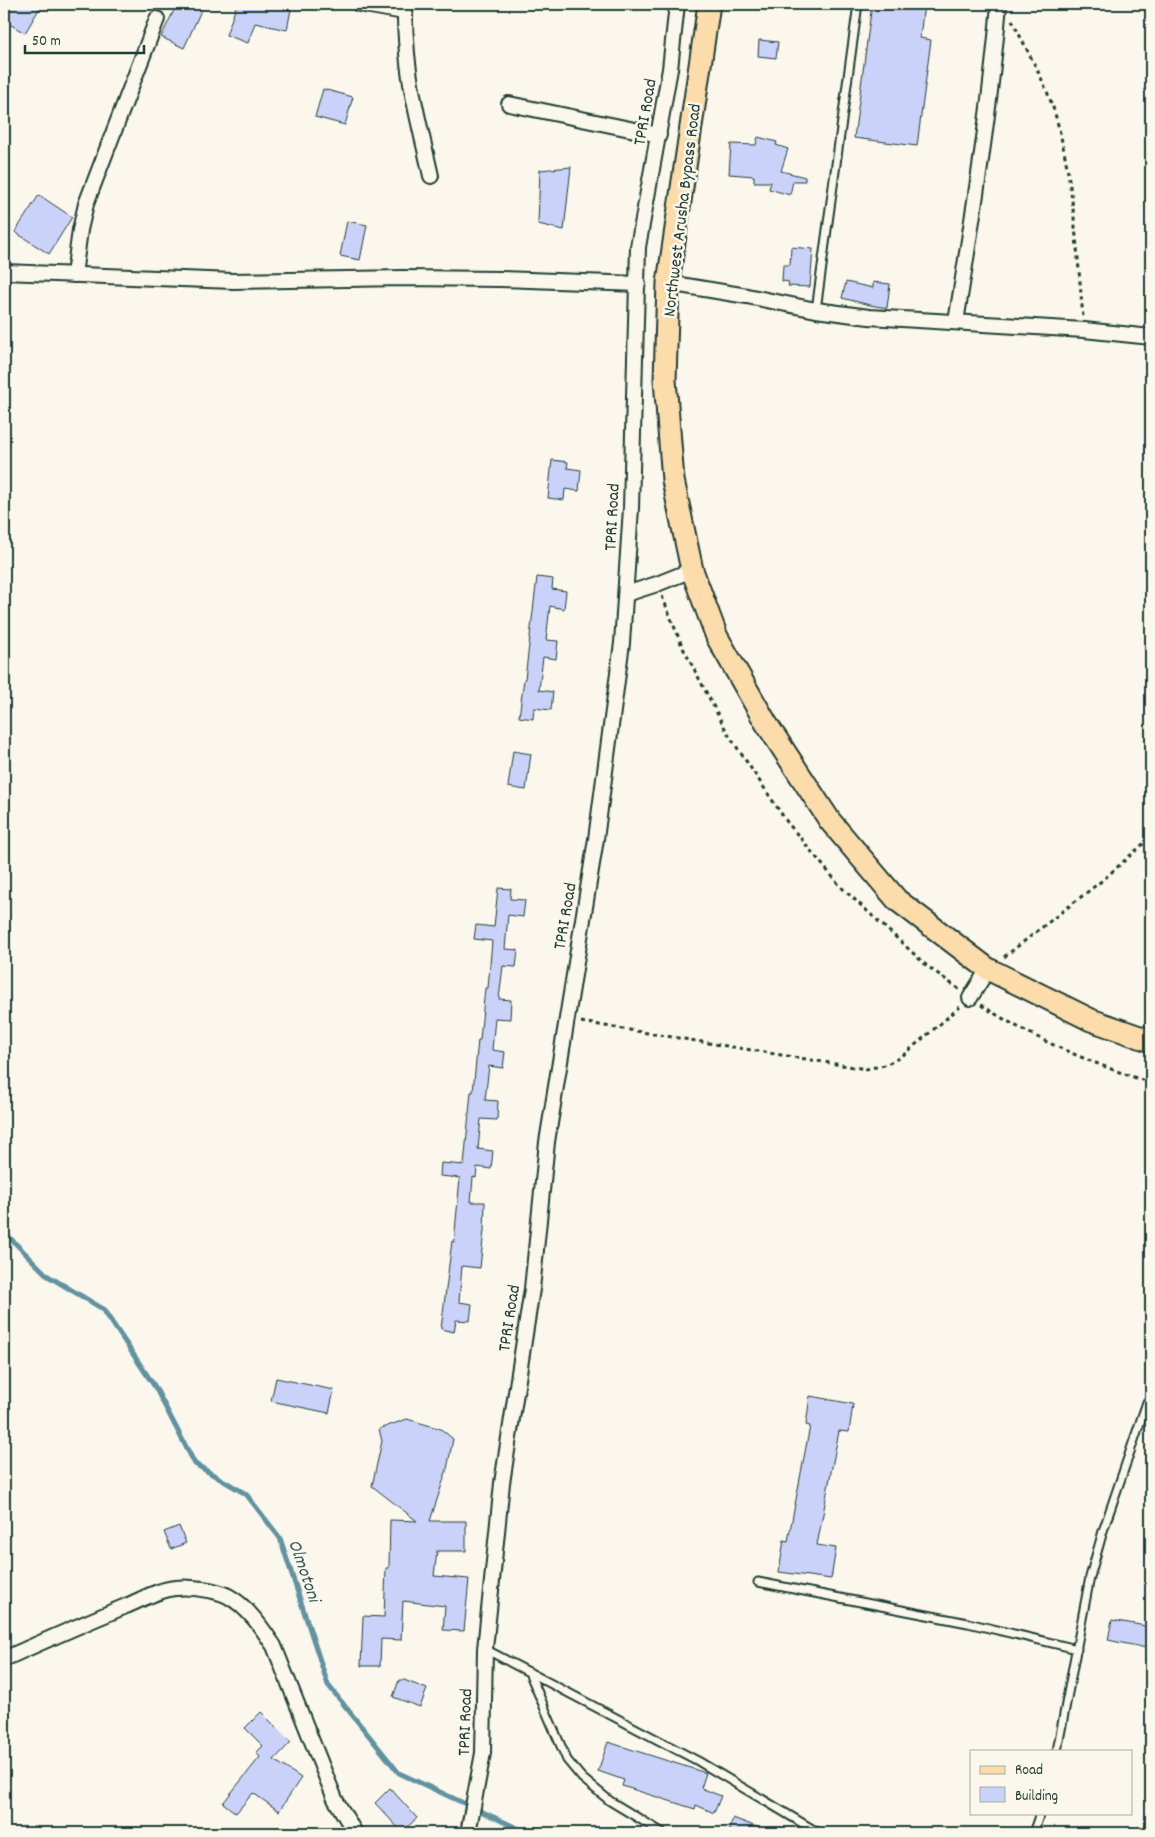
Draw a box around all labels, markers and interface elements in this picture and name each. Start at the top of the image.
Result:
scale bar [25,22,144,54]
text: 50 m [32,31,61,53]
street label: TPRI Road [628,77,665,148]
street label: Northwest Arusha Bypass Road [658,102,709,318]
street label: TPRI Road [599,483,628,551]
street label: TPRI Road [548,881,585,952]
street label: TPRI Road [493,1283,528,1354]
water label: Olmotoni [279,1536,327,1609]
street label: TPRI Road [453,1688,480,1756]
legend [970,1750,1132,1814]
text: Road [1015,1760,1043,1782]
text: Building [1015,1786,1058,1808]

